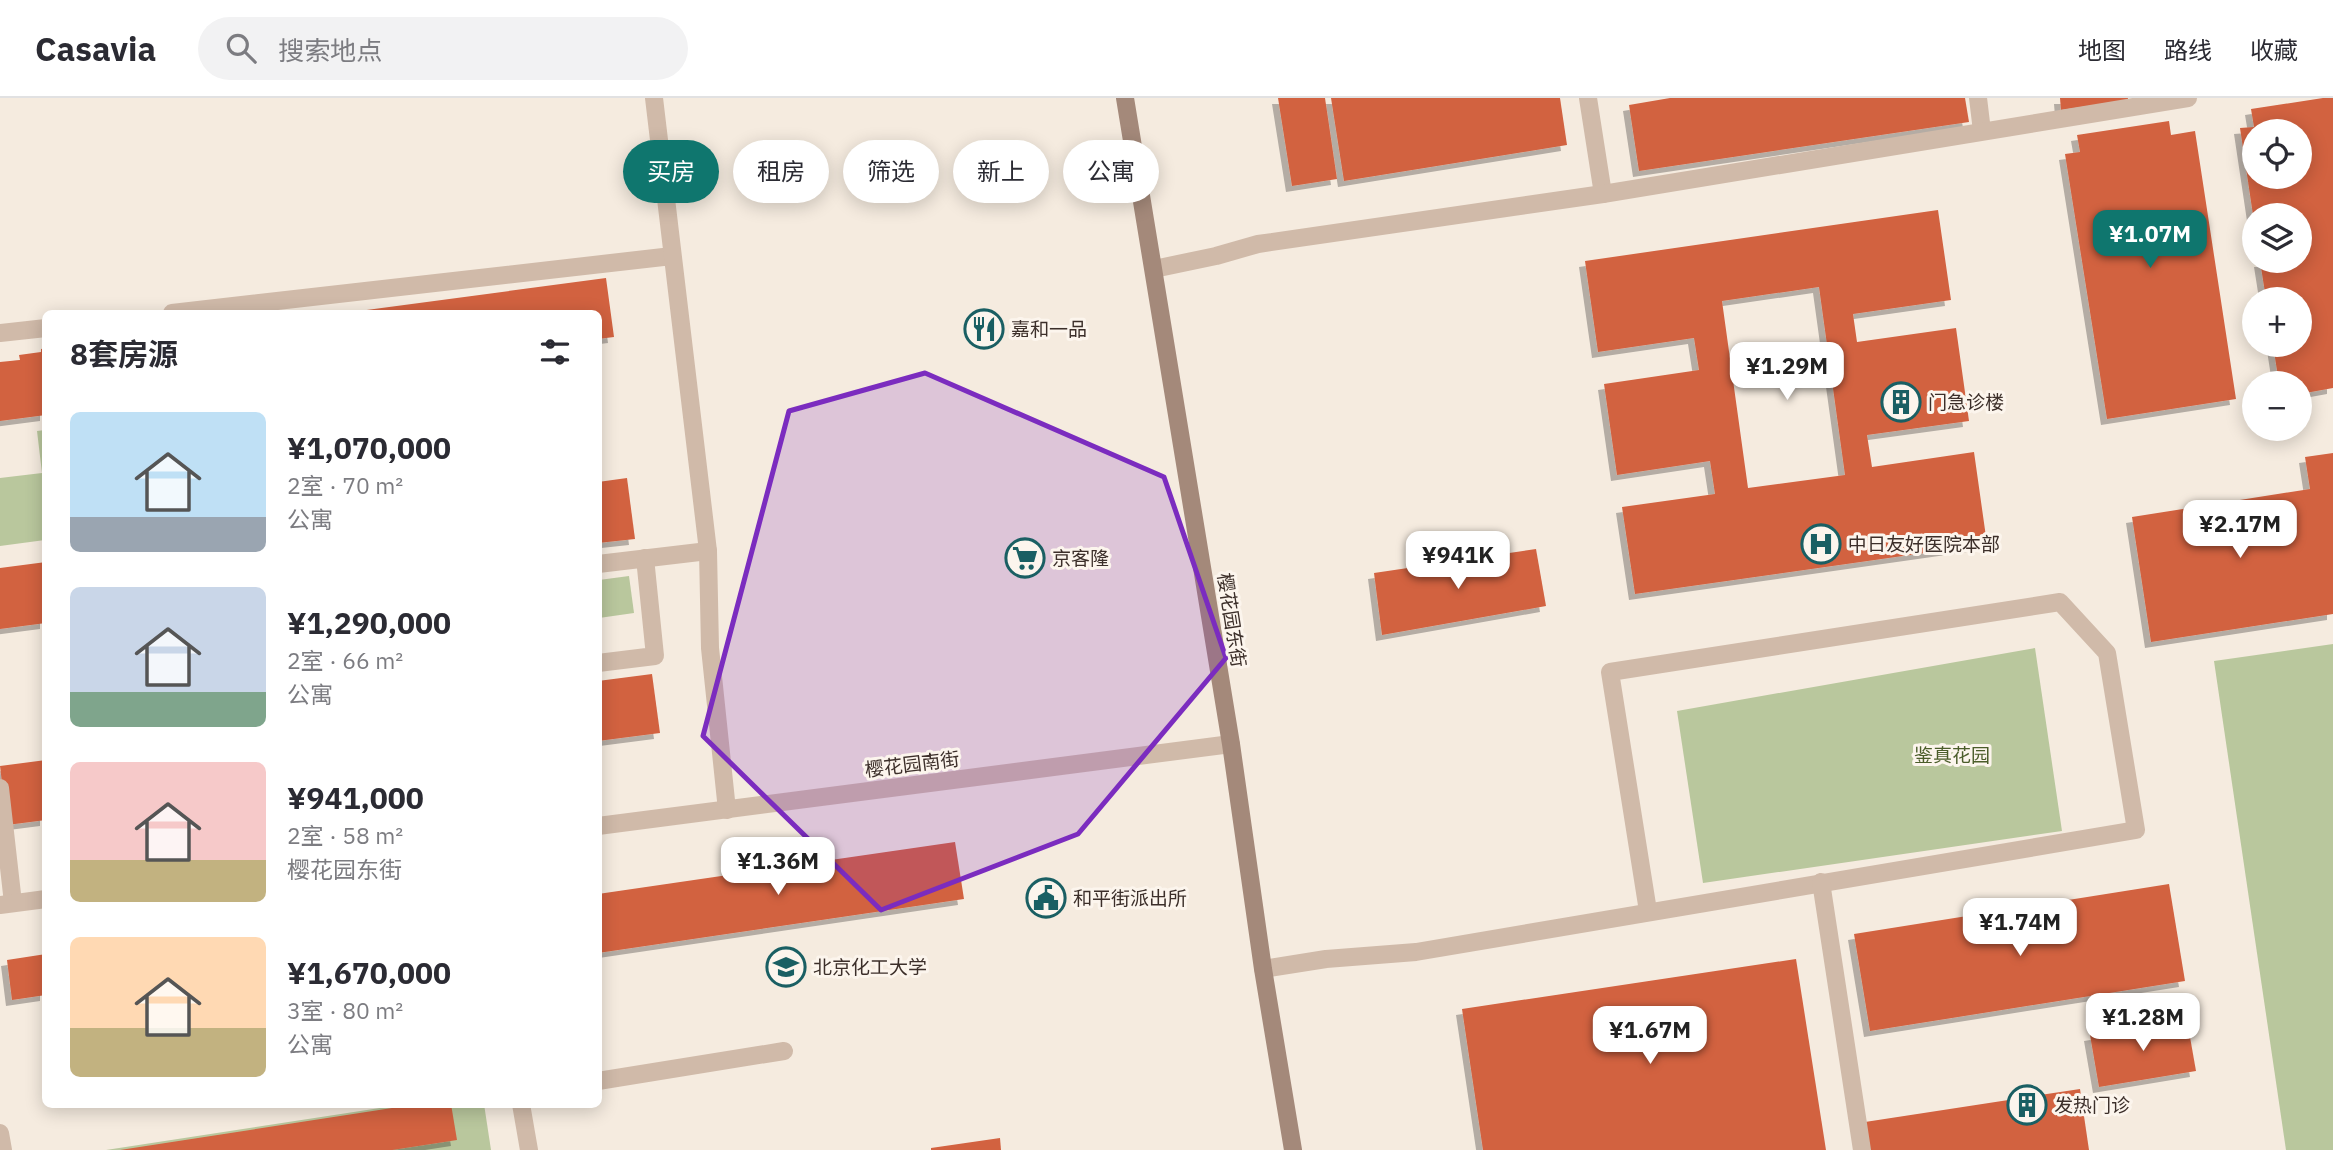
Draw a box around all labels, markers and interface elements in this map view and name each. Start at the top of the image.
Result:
search box [198,17,688,80]
text: Casavia [35,27,156,70]
icon: search [222,29,260,67]
text: 搜索地点 [278,33,382,67]
text: 地图 [2078,34,2126,66]
text: 路线 [2164,34,2212,66]
text: 收藏 [2250,34,2298,66]
map controls [2242,119,2312,441]
button: locate [2242,119,2312,189]
chip: 买房 [623,140,719,203]
chip: 租房 [733,140,829,203]
chip: 筛选 [843,140,939,203]
chip: 新上 [953,140,1049,203]
chip: 公寓 [1063,140,1159,203]
button: layers [2242,203,2312,273]
pin: ¥1.07M [2093,211,2207,270]
text: ¥1.07M [2109,218,2191,248]
button: + [2242,287,2312,357]
restaurant icon: 嘉和一品 [963,308,1005,350]
place label: 嘉和一品 [1011,317,1087,341]
icon: filters [536,333,574,371]
text: 8套房源 [70,334,178,373]
pin: ¥1.29M [1730,342,1844,402]
text: ¥1.29M [1746,350,1828,380]
button: − [2242,371,2312,441]
building icon: 门急诊楼 [1880,381,1922,423]
place label: 门急诊楼 [1928,390,2004,414]
text: ¥1,070,000 [287,428,451,467]
icon: home [126,440,210,524]
text: 2室 · 70 m² [287,470,403,500]
pin: ¥2.17M [2183,500,2297,560]
text: 公寓 [287,504,333,534]
text: ¥2.17M [2199,508,2281,538]
hospital icon: 中日友好医院本部 [1800,523,1842,565]
pin: ¥941K [1409,532,1507,591]
place label: 中日友好医院本部 [1848,532,2000,556]
supermarket icon: 京客隆 [1004,537,1046,579]
text: ¥941K [1422,539,1494,569]
place label: 京客隆 [1052,546,1109,570]
street label: 樱花园东街 [1213,571,1251,669]
text: ¥1,290,000 [287,603,451,642]
icon: home [126,615,210,699]
text: 2室 · 66 m² [287,645,403,675]
text: 公寓 [287,679,333,709]
park label: 鉴真花园 [1914,743,1990,767]
street label: 樱花园南街 [863,746,961,782]
text: ¥941,000 [287,778,424,817]
icon: home [126,790,210,874]
text: 2室 · 58 m² [287,820,403,850]
pin: ¥1.36M [721,838,835,897]
text: ¥1.36M [737,845,819,875]
text: 樱花园东街 [287,854,402,884]
public building icon: 和平街派出所 [1025,877,1067,919]
place label: 和平街派出所 [1073,886,1187,910]
pin: ¥1.74M [1963,898,2077,958]
text: ¥1.74M [1979,906,2061,936]
school or university icon: 北京化工大学 [765,946,807,988]
text: ¥1,670,000 [287,953,451,992]
place label: 北京化工大学 [813,955,927,979]
icon: home [126,965,210,1049]
pin: ¥1.28M [2086,993,2200,1053]
text: 3室 · 80 m² [287,995,403,1025]
text: ¥1.28M [2102,1001,2184,1031]
pin: ¥1.67M [1593,1006,1707,1066]
text: ¥1.67M [1609,1014,1691,1044]
text: 公寓 [287,1029,333,1059]
building icon: 发热门诊 [2006,1084,2048,1126]
place label: 发热门诊 [2054,1093,2130,1117]

